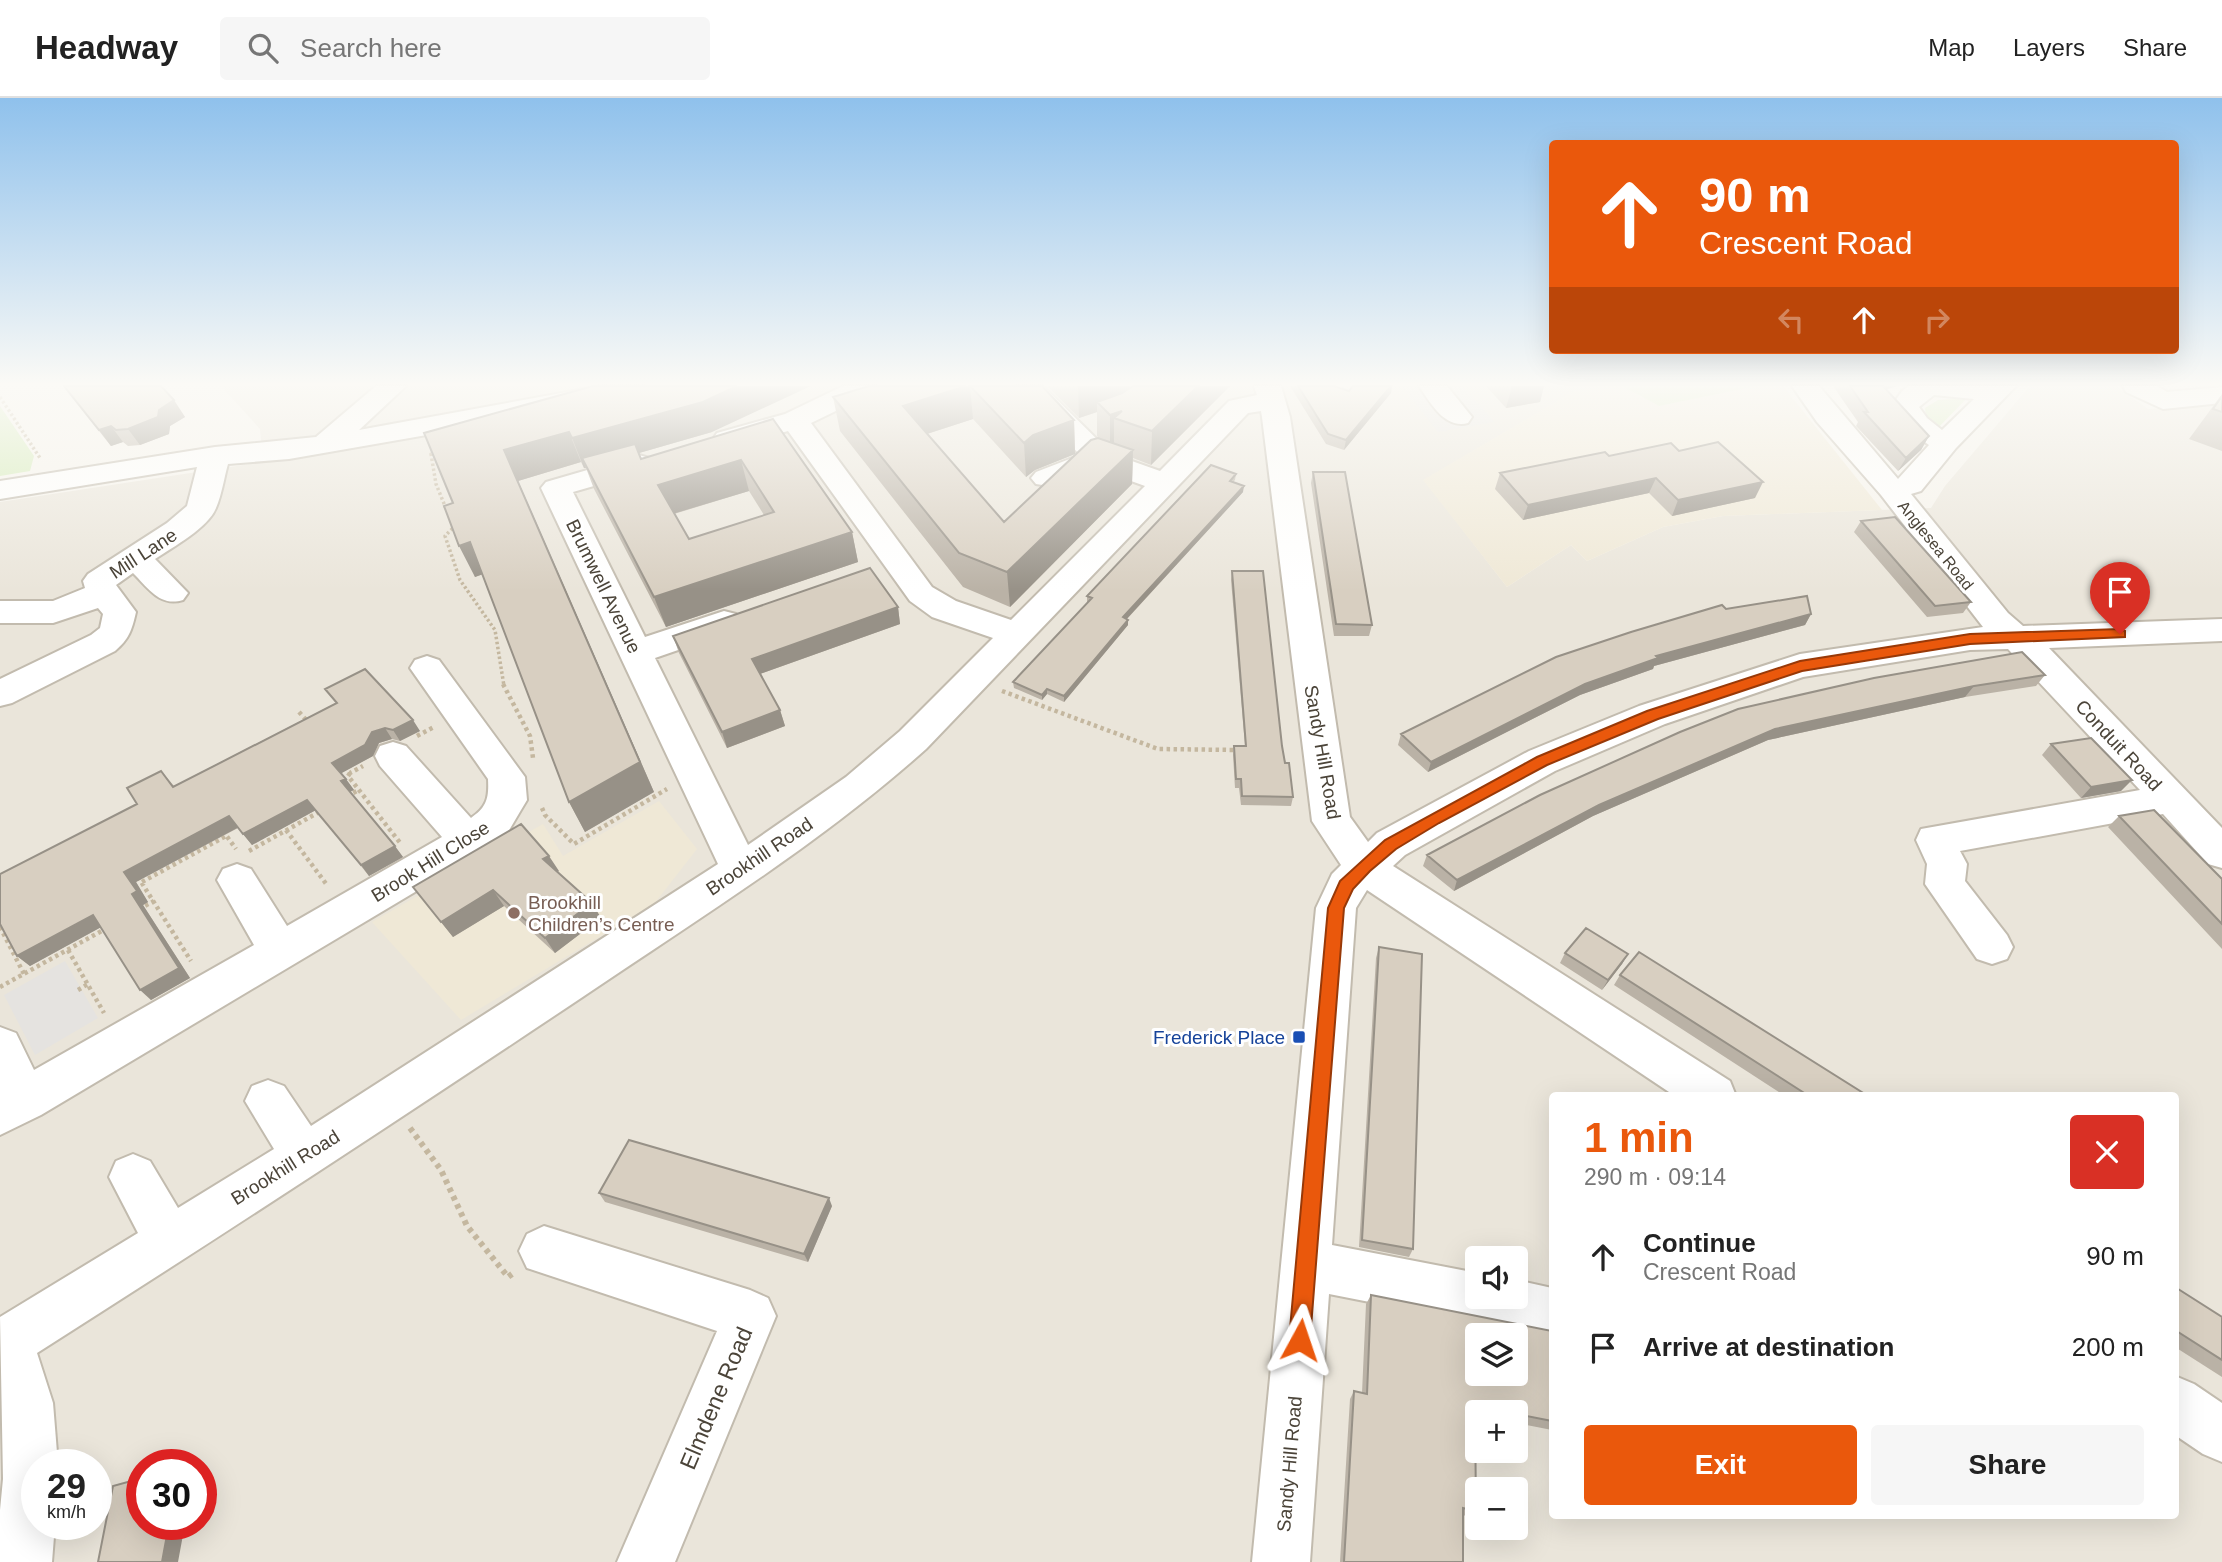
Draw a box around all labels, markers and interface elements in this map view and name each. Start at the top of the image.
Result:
search box [220,17,710,80]
text: Headway [35,29,178,66]
icon: search [244,29,282,67]
text: Search here [300,33,442,63]
text: Map [1928,34,1975,61]
text: Layers [2013,34,2085,61]
text: Share [2123,34,2187,61]
icon: ahead [1584,168,1675,259]
text: 90 m [1699,168,1811,222]
text: Crescent Road [1699,225,1912,261]
icon: left [1772,301,1810,339]
icon: ahead [1845,301,1883,339]
icon: right [1918,301,1956,339]
street label: Anglesea Road [1895,497,1977,593]
street label: Brumwell Avenue [562,516,645,657]
street label: Mill Lane [106,524,181,583]
pin [2090,562,2150,634]
icon: arrive [2101,573,2139,611]
street label: Sandy Hill Road [1300,683,1345,821]
street label: Conduit Road [2071,696,2166,795]
street label: Brookhill Road [702,813,816,900]
street label: Brook Hill Close [367,817,493,906]
place label: Brookhill Children’s Centre [528,892,674,935]
marker: Brookhill Children’s Centre [506,905,522,921]
place label: Frederick Place [1153,1027,1285,1048]
marker: Frederick Place [1291,1029,1307,1045]
text: 1 min [1584,1114,1694,1161]
button: close [2070,1115,2144,1189]
street label: Brookhill Road [227,1126,343,1209]
text: 290 m · 09:14 [1584,1164,1726,1190]
text: Continue [1643,1228,1756,1258]
icon: ahead [1584,1238,1622,1276]
text: 90 m [2086,1241,2144,1271]
map controls [1465,1246,1528,1540]
button: sound [1465,1246,1528,1309]
text: Crescent Road [1643,1259,1796,1285]
position arrow [1263,1303,1337,1377]
street label: Elmdene Road [674,1323,758,1473]
button: layers [1465,1323,1528,1386]
icon: arrive [1584,1329,1622,1367]
text: Arrive at destination [1643,1332,1894,1362]
text: 200 m [2072,1332,2144,1362]
street label: Sandy Hill Road [1273,1395,1306,1533]
button: + [1465,1400,1528,1463]
button: Exit [1584,1425,1857,1505]
button: Share [1871,1425,2144,1505]
speed limit sign: 30 [126,1449,217,1540]
text: 29 [47,1466,86,1505]
button: − [1465,1477,1528,1540]
text: km/h [47,1502,86,1522]

